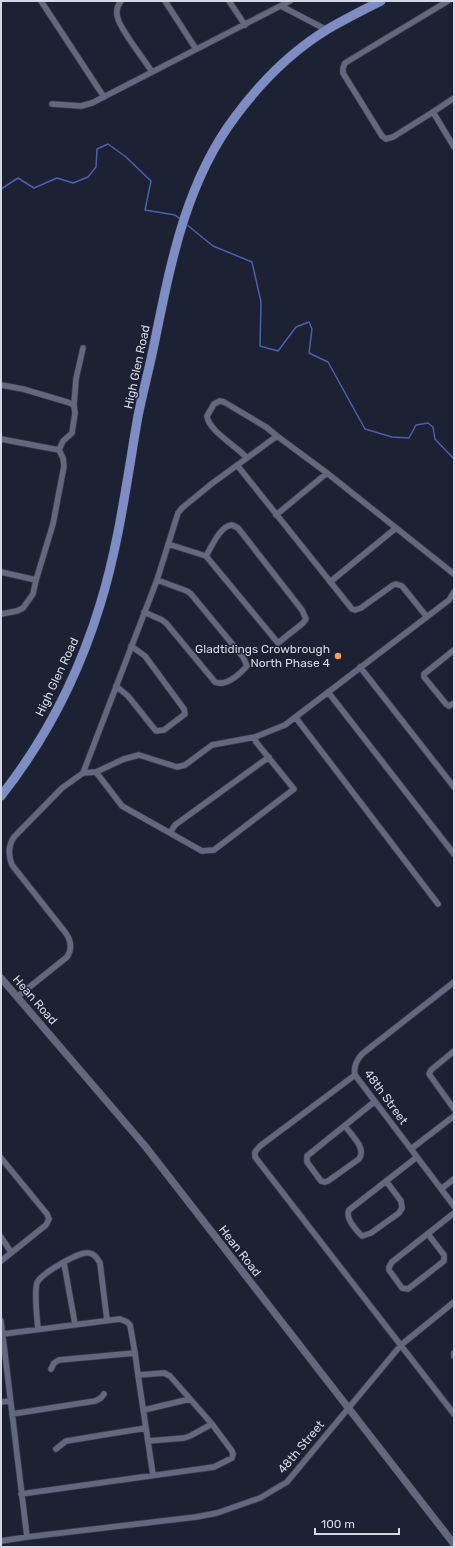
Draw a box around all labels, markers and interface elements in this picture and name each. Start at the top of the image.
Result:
street label: High Glen Road [121,324,153,410]
street label: High Glen Road [33,635,81,719]
place label: Gladtidings Crowbrough North Phase 4 [195,642,331,670]
marker: Gladtidings Crowbrough North Phase 4 [333,651,343,661]
street label: Hean Road [10,973,60,1027]
street label: 48th Street [361,1067,411,1128]
street label: Hean Road [216,1223,264,1279]
street label: 48th Street [275,1417,327,1476]
scale bar [315,1510,399,1536]
text: 100 m [321,1517,355,1531]

